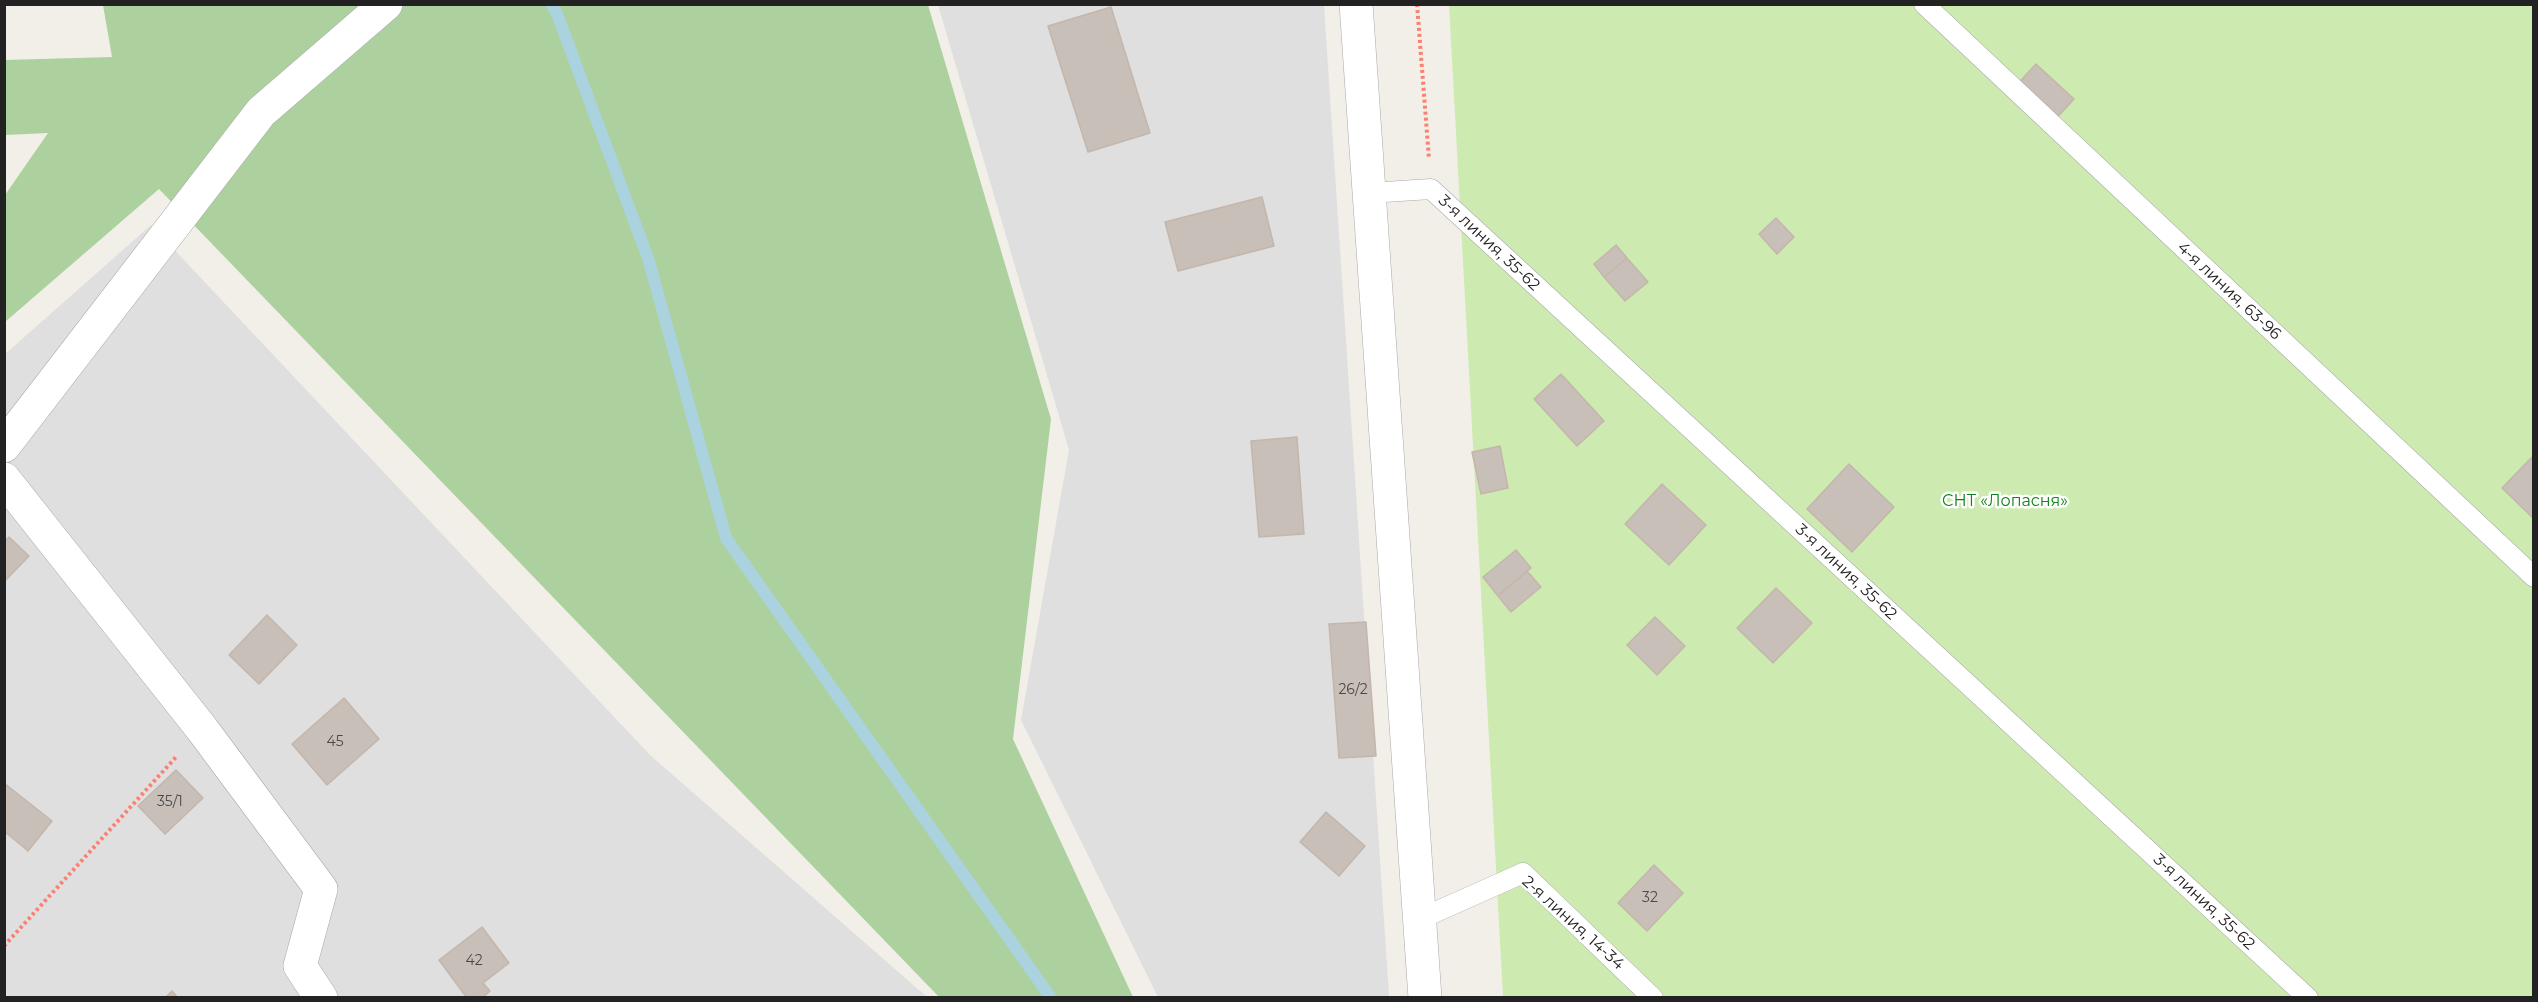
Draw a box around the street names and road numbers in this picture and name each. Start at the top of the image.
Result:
street label: 3-я линия, 35-62 [1434,191,1544,295]
street label: 4-я линия, 63-96 [2173,238,2285,344]
street label: 3-я линия, 35-62 [1791,520,1901,624]
street label: 3-я линия, 35-62 [2149,850,2259,954]
street label: 2-я линия, 14-34 [1518,872,1628,974]

